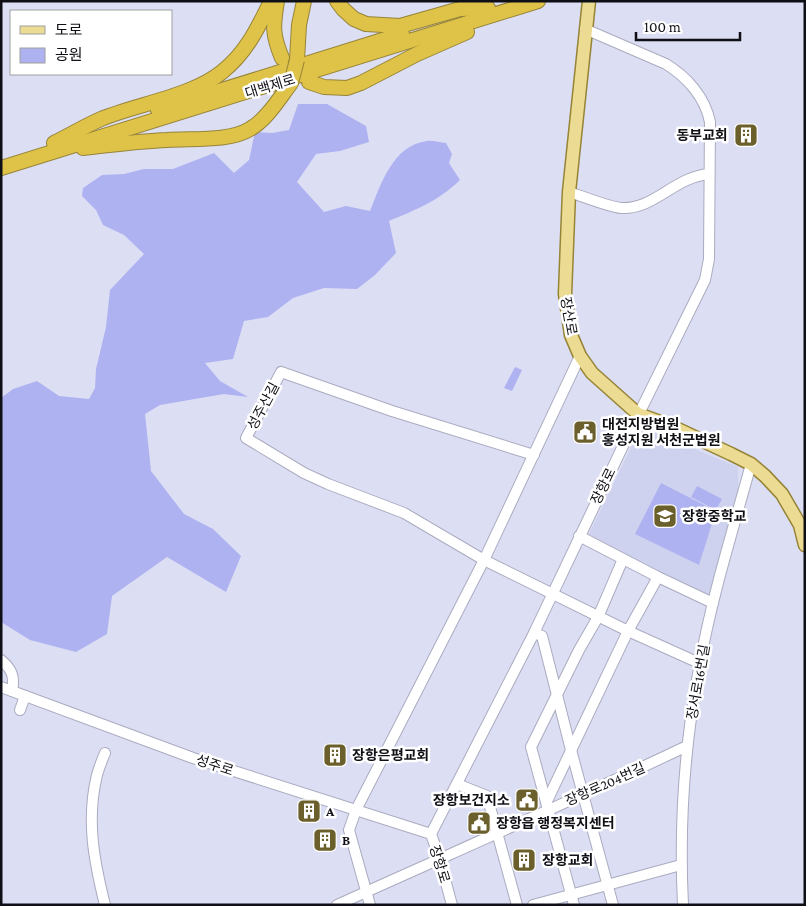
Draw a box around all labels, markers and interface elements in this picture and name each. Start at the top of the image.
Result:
legend [10,10,172,75]
scale bar [636,10,740,42]
text: 100 m [644,19,681,35]
text: 도로 [55,22,83,38]
text: 공원 [55,47,83,63]
street label: 대백제로 [243,71,297,101]
building icon: 동부교회 [733,122,759,148]
place label: 동부교회 [676,127,728,143]
street label: 장산로 [558,296,580,337]
street label: 성주산길 [244,379,282,433]
place label: 대전지방법원 홍성지원 서천군법원 [602,416,721,448]
public building icon: 대전지방법원 홍성지원 서천군법원 [572,419,598,445]
street label: 장항로 [587,465,619,507]
school or university icon: 장항중학교 [652,503,678,529]
place label: 장항중학교 [682,508,747,524]
street label: 장서로16번길 [684,643,712,721]
building icon: 장항은평교회 [322,742,348,768]
place label: 장항은평교회 [352,747,429,763]
street label: 성주로 [194,751,236,779]
street label: 장항로204번길 [562,759,648,809]
public building icon: 장항보건지소 [514,787,540,813]
place label: 장항보건지소 [433,792,510,808]
building icon: A [296,798,322,824]
place label: A [325,803,335,819]
public building icon: 장항읍 행정복지센터 [466,810,492,836]
place label: 장항읍 행정복지센터 [496,815,615,831]
building icon: B [312,827,338,853]
place label: B [342,832,350,848]
street label: 장항로 [427,843,453,885]
building icon: 장항교회 [511,847,537,873]
place label: 장항교회 [542,852,594,868]

